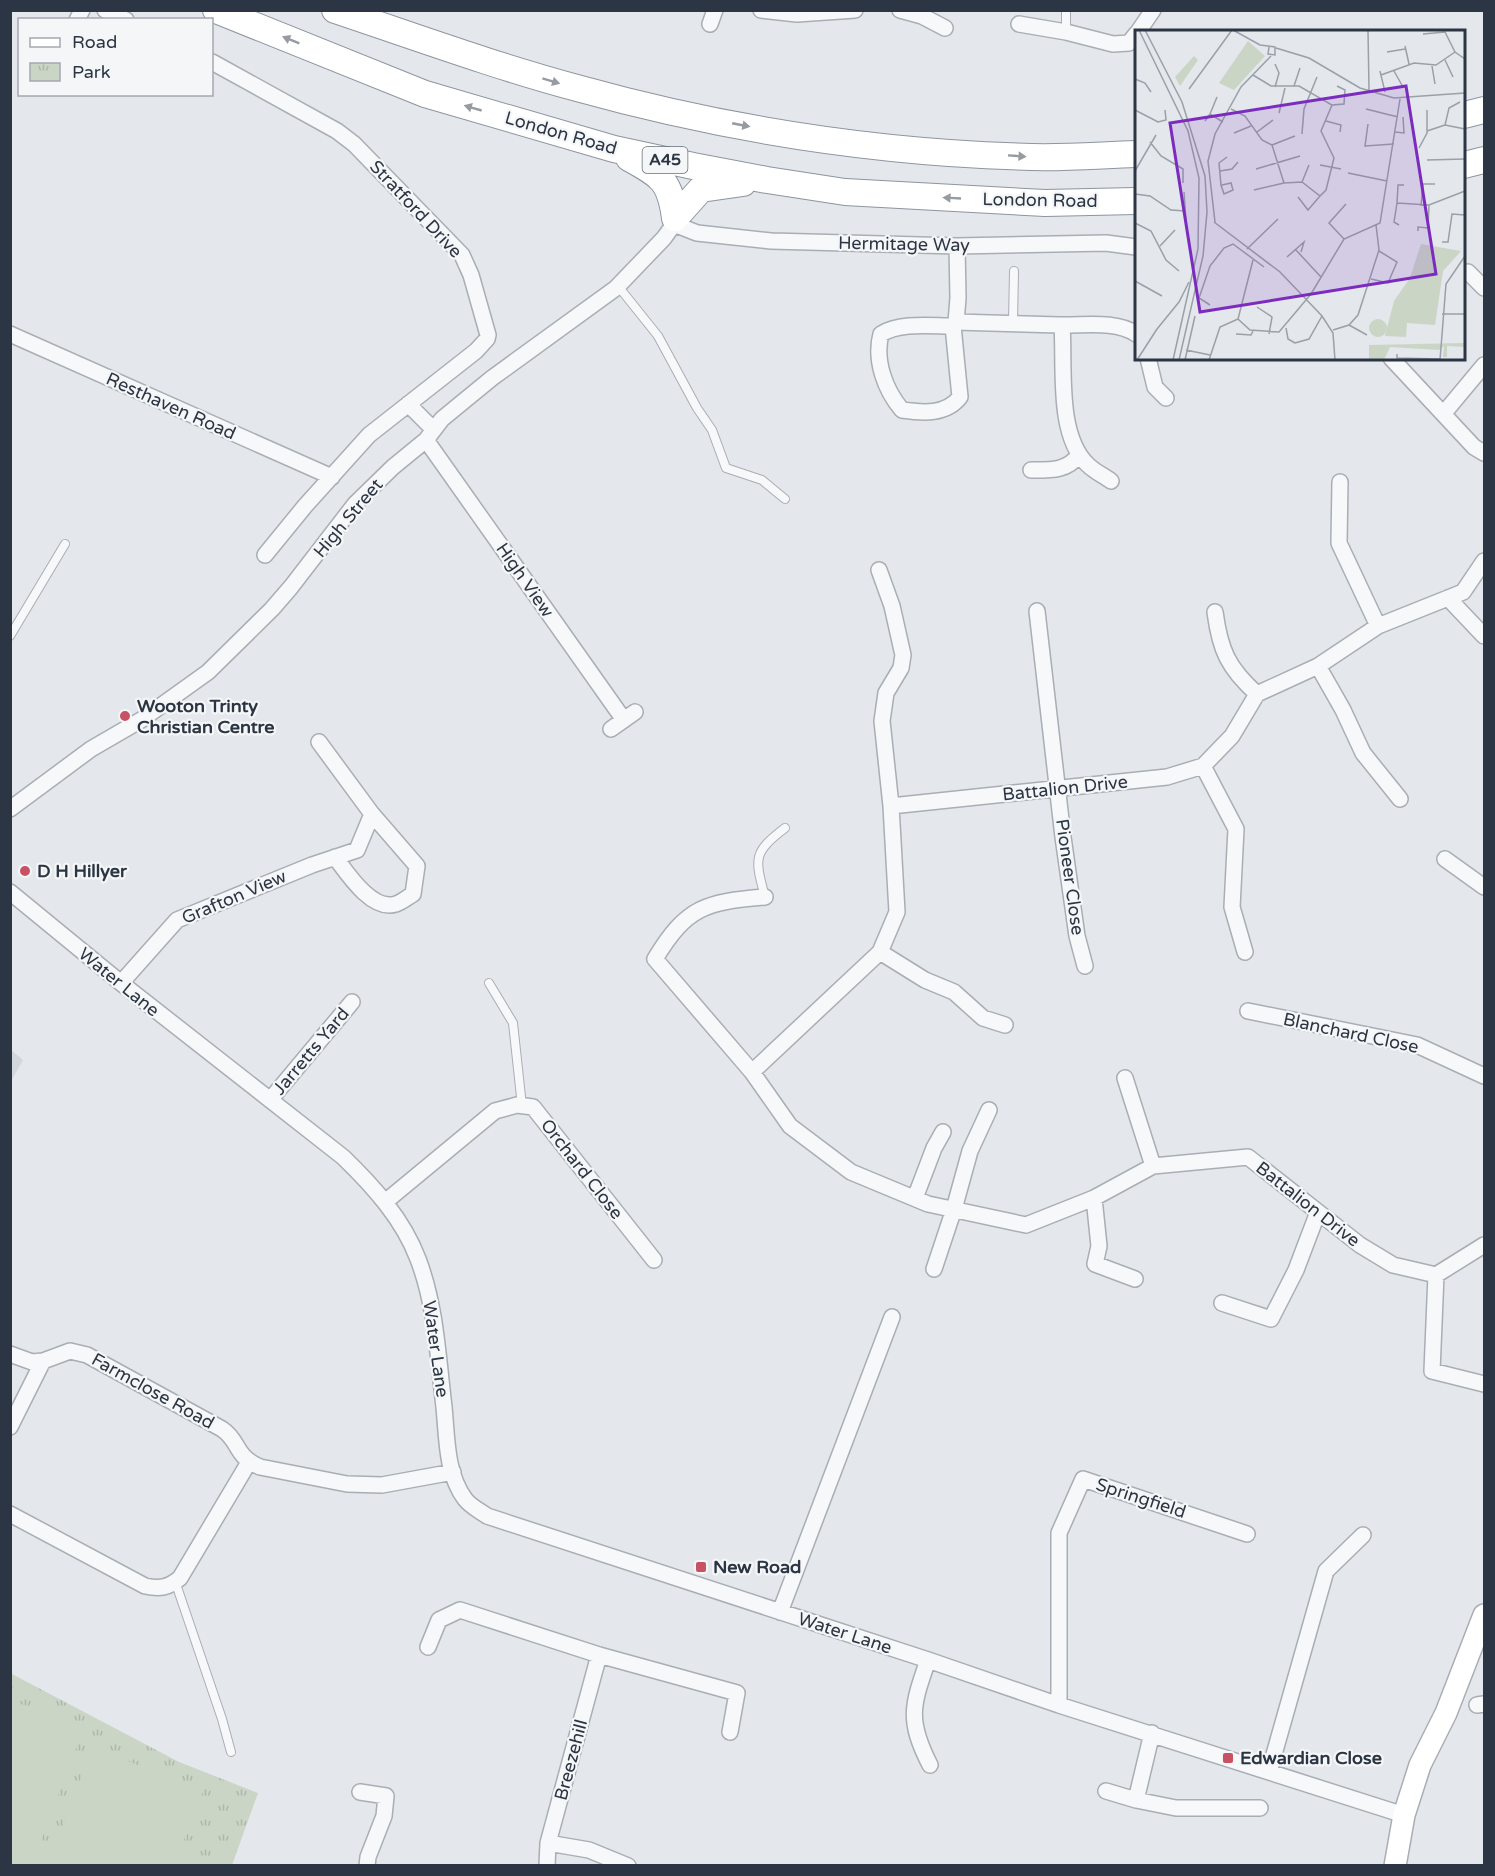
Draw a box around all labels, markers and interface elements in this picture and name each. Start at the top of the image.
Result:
legend [18,18,213,96]
inset map [1135,30,1465,360]
text: Road [72,31,117,53]
one-way arrow [281,35,299,45]
text: Park [72,61,111,83]
one-way arrow [542,77,560,86]
one-way arrow [464,103,482,112]
street label: London Road [502,107,620,159]
one-way arrow [731,121,750,130]
road number: A45 [642,147,688,173]
one-way arrow [1008,152,1027,161]
street label: Stratford Drive [365,156,467,262]
street label: London Road [982,188,1098,212]
one-way arrow [943,193,962,203]
street label: Hermitage Way [838,232,970,256]
street label: Resthaven Road [103,368,239,444]
street label: High Street [309,474,387,562]
street label: High View [491,538,559,622]
place label: Wooton Trinty Christian Centre [137,695,274,738]
marker: Wooton Trinty Christian Centre [118,709,132,723]
street label: Battalion Drive [1001,770,1129,806]
street label: Pioneer Close [1051,818,1089,936]
place label: D H Hillyer [37,860,128,882]
marker: D H Hillyer [18,864,32,878]
street label: Grafton View [178,865,290,929]
street label: Water Lane [74,943,164,1021]
street label: Jarretts Yard [268,1003,354,1099]
street label: Blanchard Close [1281,1008,1421,1058]
street label: Orchard Close [536,1114,628,1224]
street label: Battalion Drive [1252,1157,1364,1251]
street label: Water Lane [418,1299,454,1399]
street label: Farmclose Road [88,1348,218,1434]
street label: Springfield [1093,1473,1189,1523]
place label: New Road [713,1556,801,1578]
marker: New Road [694,1560,708,1574]
street label: Water Lane [795,1607,895,1659]
street label: Breezehill [550,1717,592,1803]
place label: Edwardian Close [1240,1747,1382,1769]
marker: Edwardian Close [1221,1751,1235,1765]

